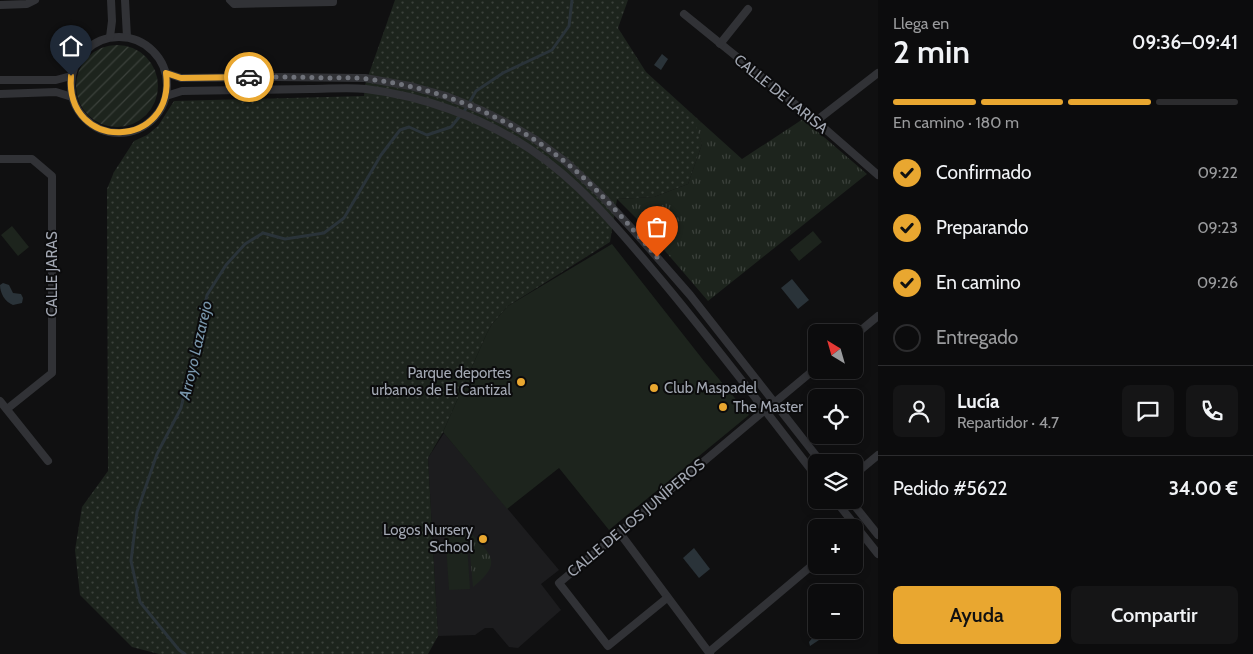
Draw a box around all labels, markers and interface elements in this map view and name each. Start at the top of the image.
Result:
text: Llega en [893,14,949,33]
pin [50,25,92,76]
text: 09:36–09:41 [1132,31,1238,54]
icon: home [57,32,85,60]
text: 2 min [893,32,970,71]
street label: CALLE DE LARISA [730,51,832,138]
courier [224,52,274,102]
icon: car [235,63,263,91]
text: En camino · 180 m [893,113,1019,132]
icon: check [893,159,921,187]
text: Confirmado [936,161,1032,184]
text: 09:22 [1198,163,1238,182]
pin [636,206,678,257]
icon: bag [643,213,671,241]
icon: check [893,214,921,242]
text: Preparando [936,216,1029,239]
text: 09:23 [1197,218,1238,237]
street label: CALLE JARAS [43,231,61,317]
icon: check [893,269,921,297]
text: En camino [936,271,1021,294]
text: 09:26 [1197,273,1238,292]
water label: Arroyo Lazarejo [175,299,216,402]
north arrow [808,324,862,379]
map controls [808,324,863,639]
text: Entregado [936,326,1018,349]
place label: Parque deportes urbanos de El Cantizal [371,364,511,399]
marker: Parque deportes urbanos de El Cantizal [515,376,527,388]
place label: Club Maspadel [664,379,757,397]
marker: Club Maspadel [648,382,660,394]
button: person [893,385,945,437]
button: chat [1122,385,1174,437]
button: phone [1186,385,1238,437]
button: locate [808,389,863,444]
text: Lucía [957,390,1000,413]
place label: The Master [733,398,803,416]
marker: The Master [717,401,729,413]
text: Repartidor · 4.7 [957,413,1059,432]
street label: CALLE DE LOS JUNÍPEROS [563,454,709,581]
button: layers [808,454,863,509]
text: Pedido #5622 [893,477,1008,500]
text: 34.00 € [1169,477,1238,500]
button: + [808,519,863,574]
place label: Logos Nursery School [383,521,473,556]
marker: Logos Nursery School [477,533,489,545]
button: − [808,584,863,639]
button: Ayuda [893,586,1061,644]
button: Compartir [1071,586,1238,644]

